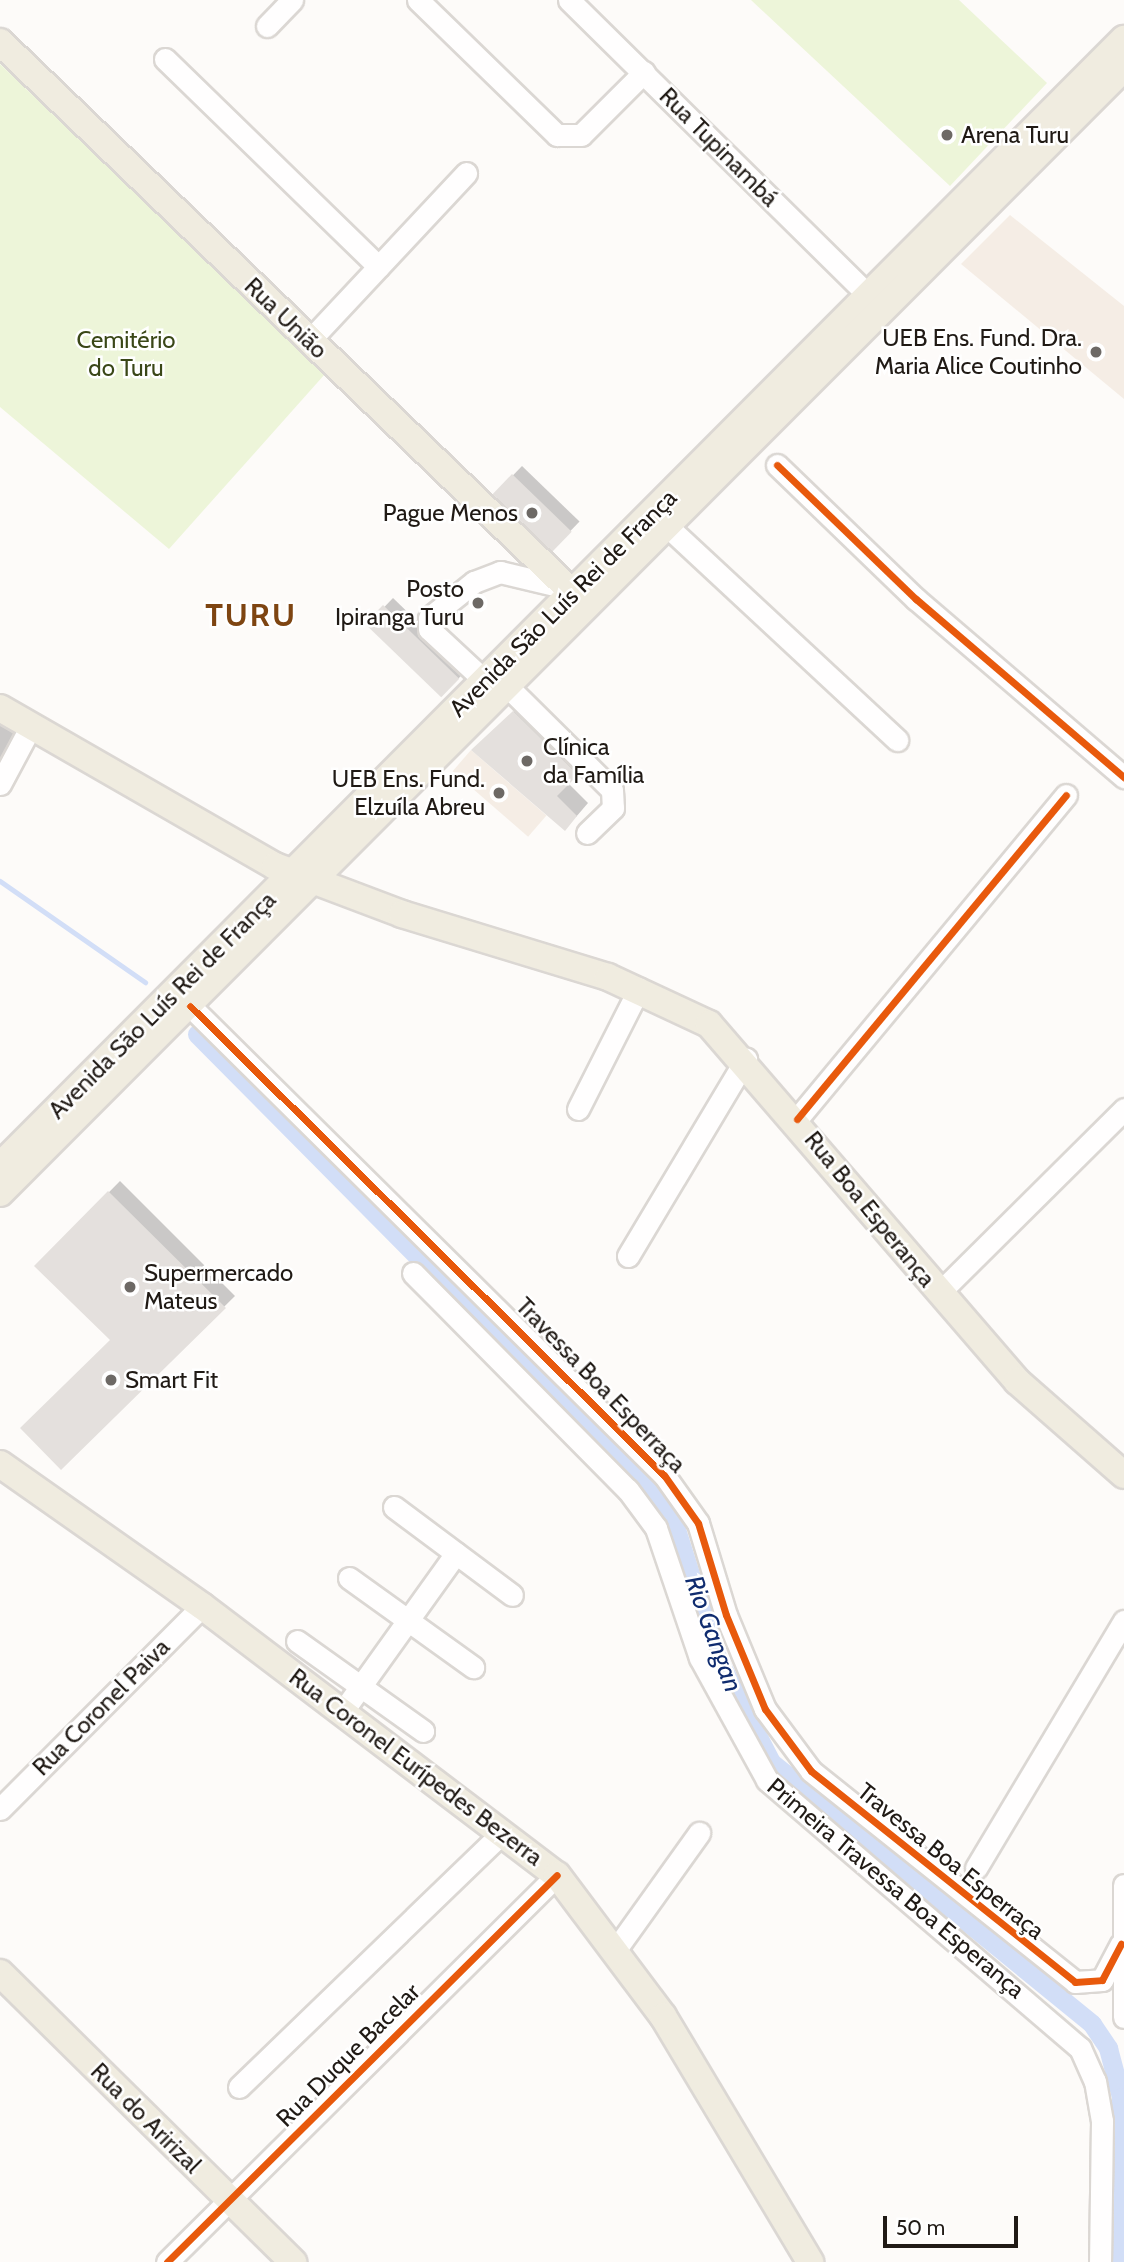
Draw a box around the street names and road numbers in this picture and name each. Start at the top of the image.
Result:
street label: Rua Tupinambá [654,82,784,212]
street label: Rua União [239,272,333,364]
street label: Avenida São Luís Rei de França [443,483,683,723]
street label: Avenida São Luís Rei de França [42,885,282,1125]
street label: Rua Boa Esperança [799,1125,941,1293]
street label: Travessa Boa Esperraça [510,1292,692,1478]
street label: Rua Coronel Paiva [27,1633,175,1781]
street label: Rua Coronel Eurípedes Bezerra [284,1662,548,1872]
street label: Primeira Travessa Boa Esperança [762,1772,1030,2004]
street label: Travessa Boa Esperraça [852,1777,1050,1945]
street label: Rua Duque Bacelar [270,1977,426,2133]
street label: Rua do Aririzal [85,2057,207,2179]

